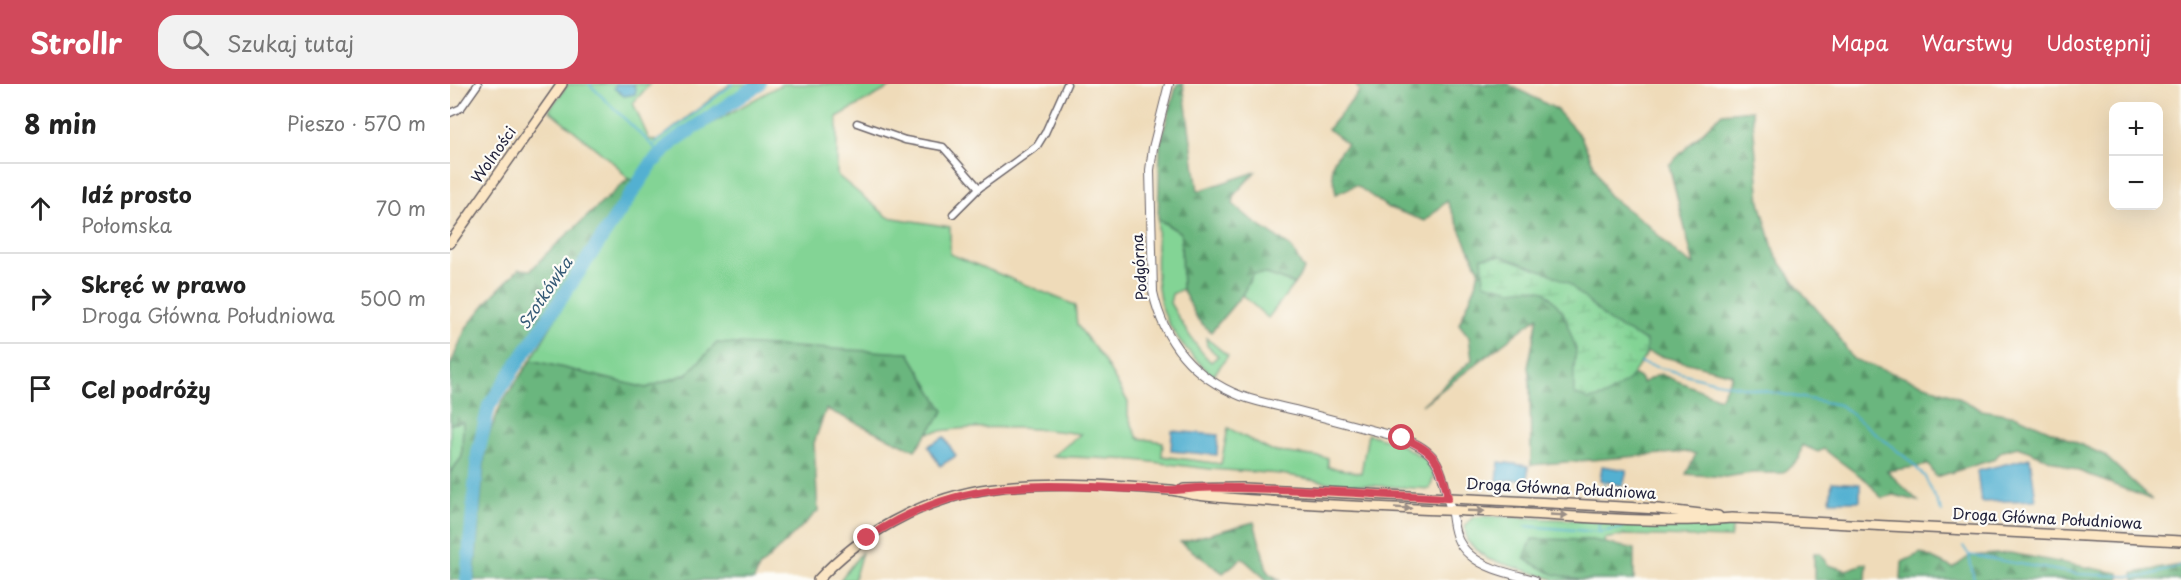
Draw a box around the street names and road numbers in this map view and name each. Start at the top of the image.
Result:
street label: Wolności [465,121,521,187]
street label: Podgórna [1125,232,1152,301]
street label: Droga Główna Południowa [1465,471,1657,504]
street label: Droga Główna Południowa [1951,501,2143,534]

